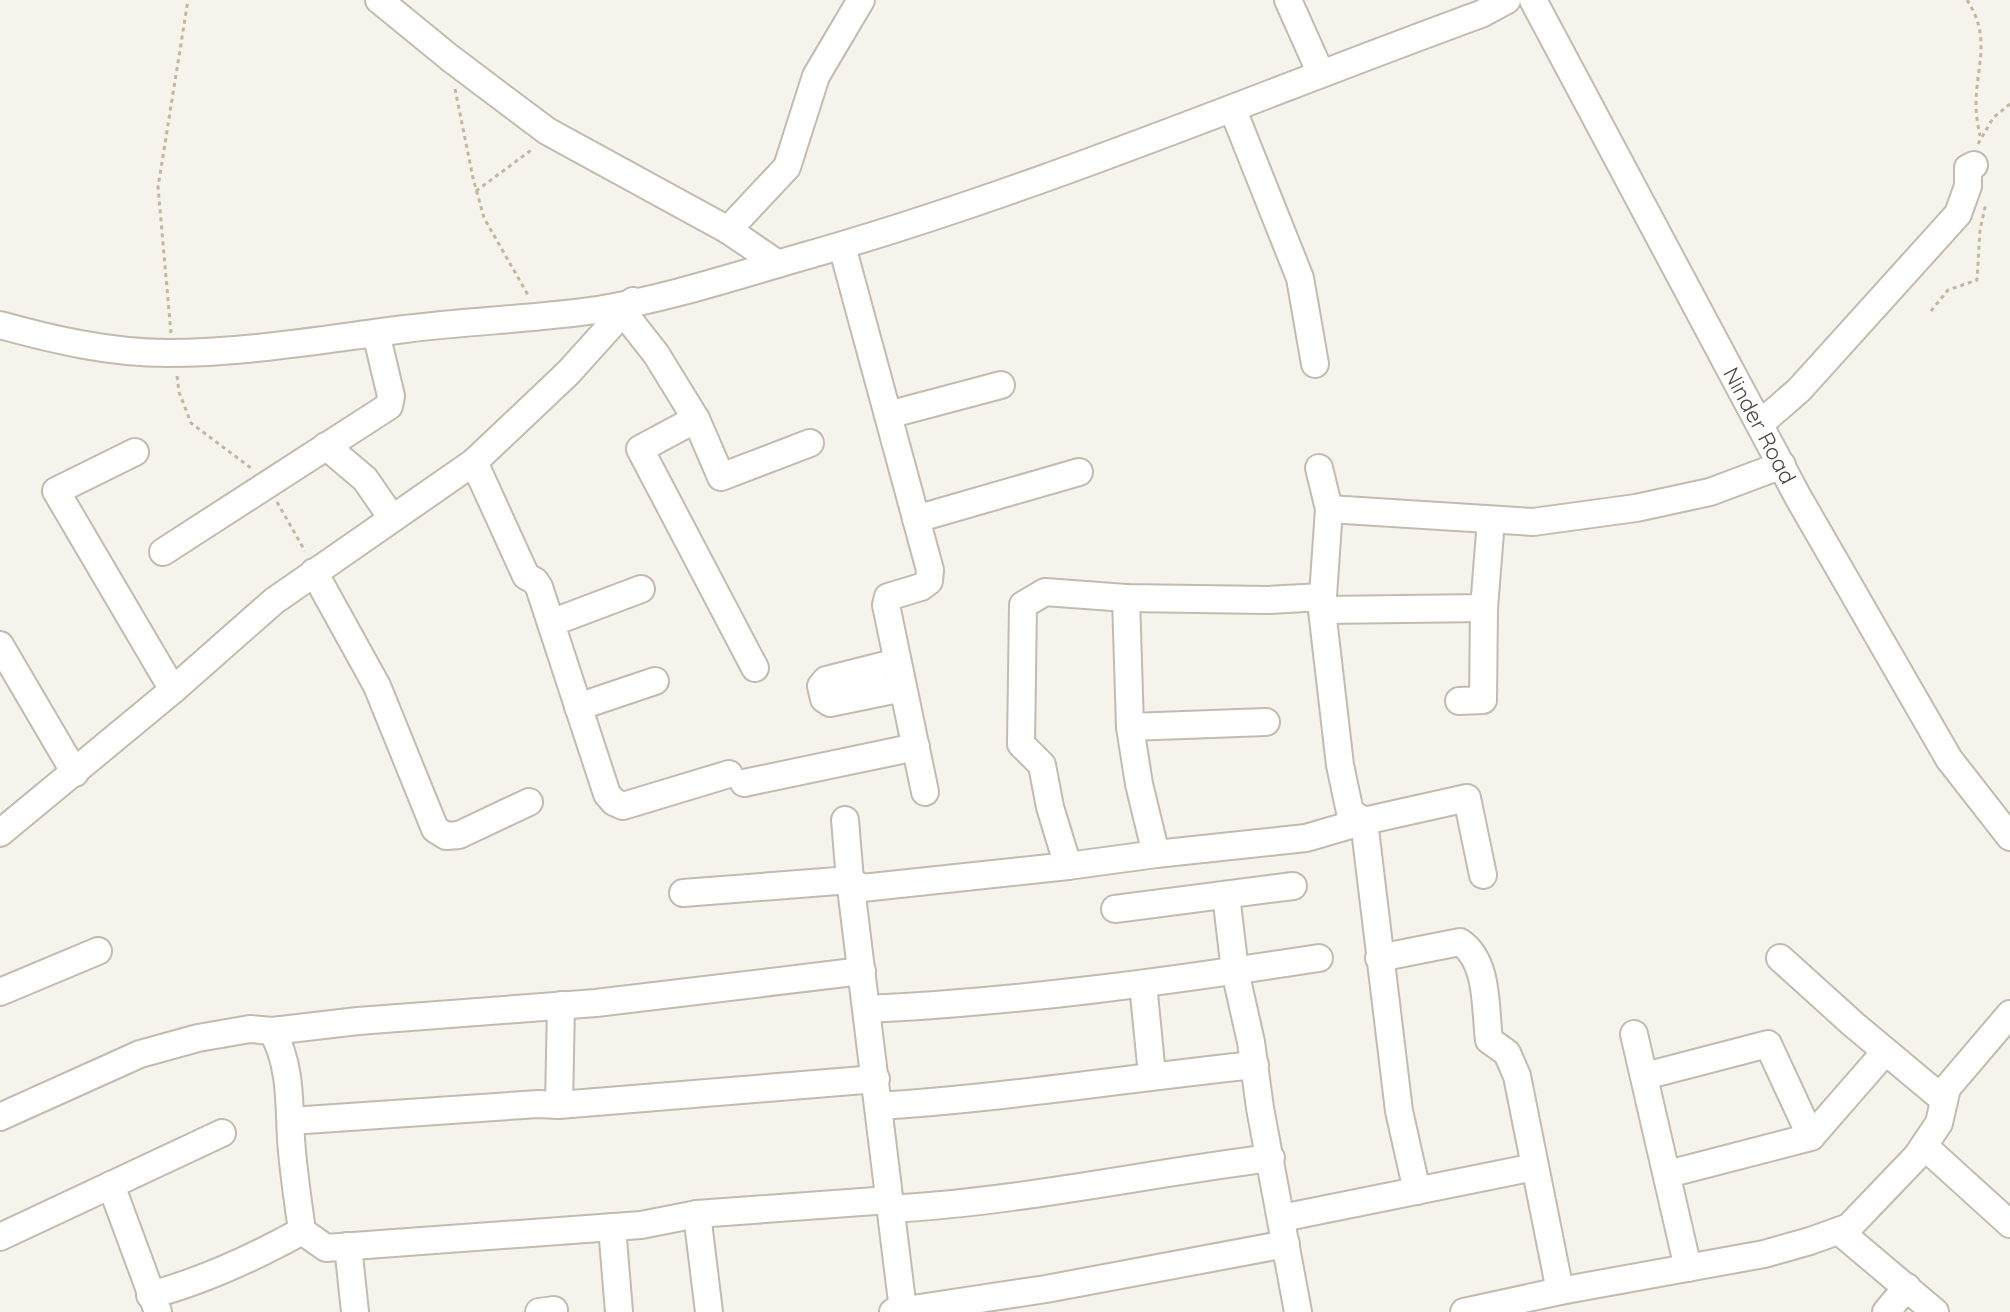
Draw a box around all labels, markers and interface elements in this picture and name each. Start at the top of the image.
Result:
street label: Ninder Road [1717,362,1802,489]

